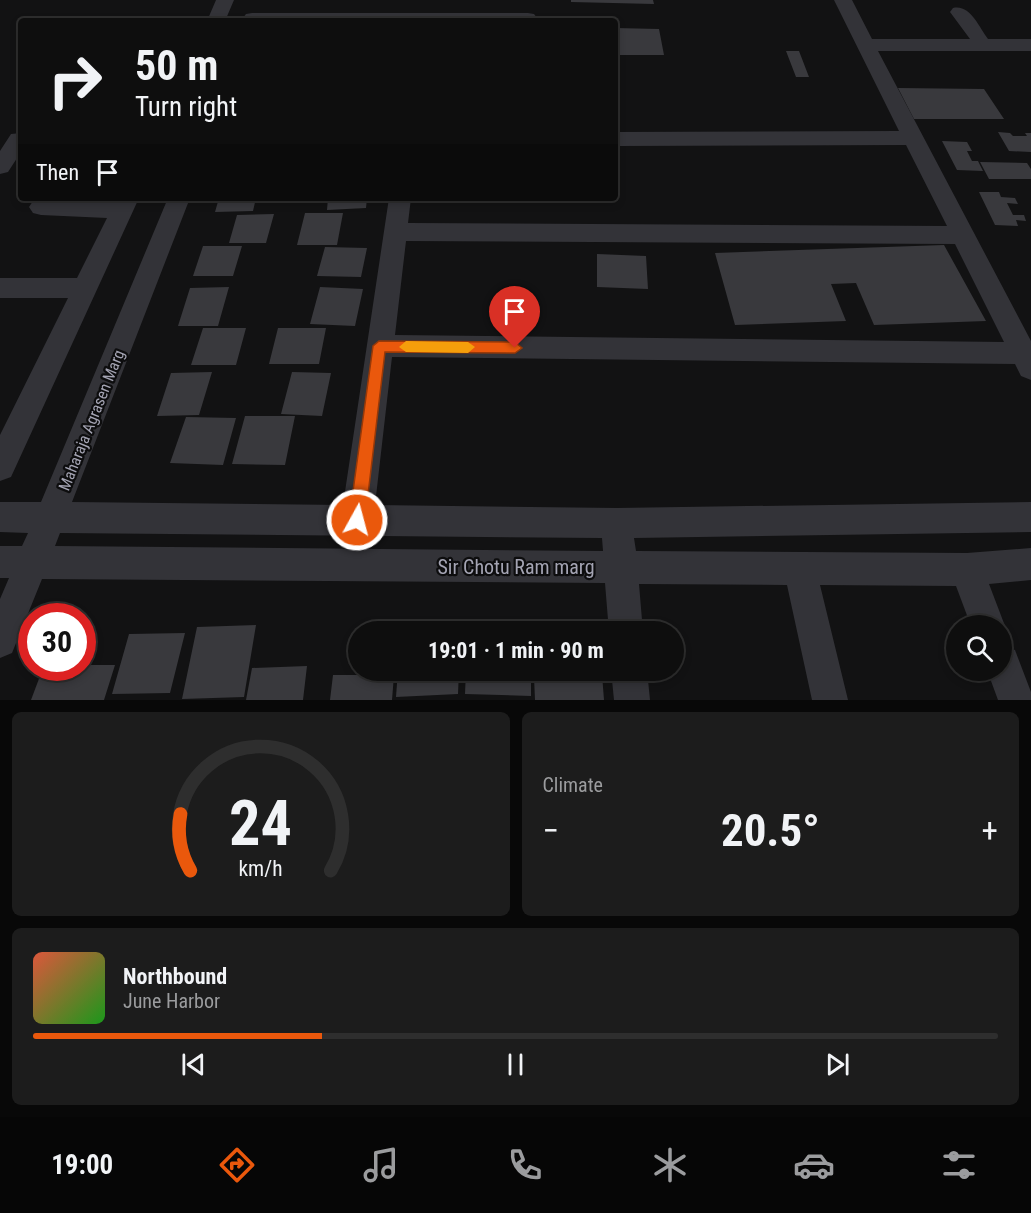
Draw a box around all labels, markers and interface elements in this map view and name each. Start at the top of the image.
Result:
text: 50 m [135,41,218,90]
icon: right [36,42,114,120]
text: Turn right [135,91,237,123]
icon: arrive [91,156,124,189]
text: Then [36,160,79,185]
pin [489,286,540,348]
icon: arrive [498,295,531,328]
street label: Maharaja Agrasen Marg [55,347,128,493]
position arrow [325,488,389,552]
street label: Sir Chotu Ram marg [437,555,595,579]
speed limit sign: 30 [18,603,96,681]
map controls [946,615,1012,681]
button: search [946,615,1012,681]
text: 19:01 · 1 min · 90 m [428,638,604,663]
text: Climate [543,773,603,797]
text: 24 [229,787,292,860]
text: 20.5° [721,804,820,857]
text: − [543,811,559,850]
text: + [982,811,998,850]
text: km/h [239,856,283,881]
text: Northbound [123,964,227,989]
text: June Harbor [123,989,220,1013]
icon: previous [177,1048,210,1081]
icon: pause [499,1048,532,1081]
icon: next [821,1048,854,1081]
icon: directions [216,1144,258,1186]
icon: music [360,1144,402,1186]
icon: phone [504,1144,546,1186]
icon: climate [649,1144,691,1186]
icon: car [793,1144,835,1186]
icon: filters [938,1144,980,1186]
text: 19:00 [51,1149,113,1181]

